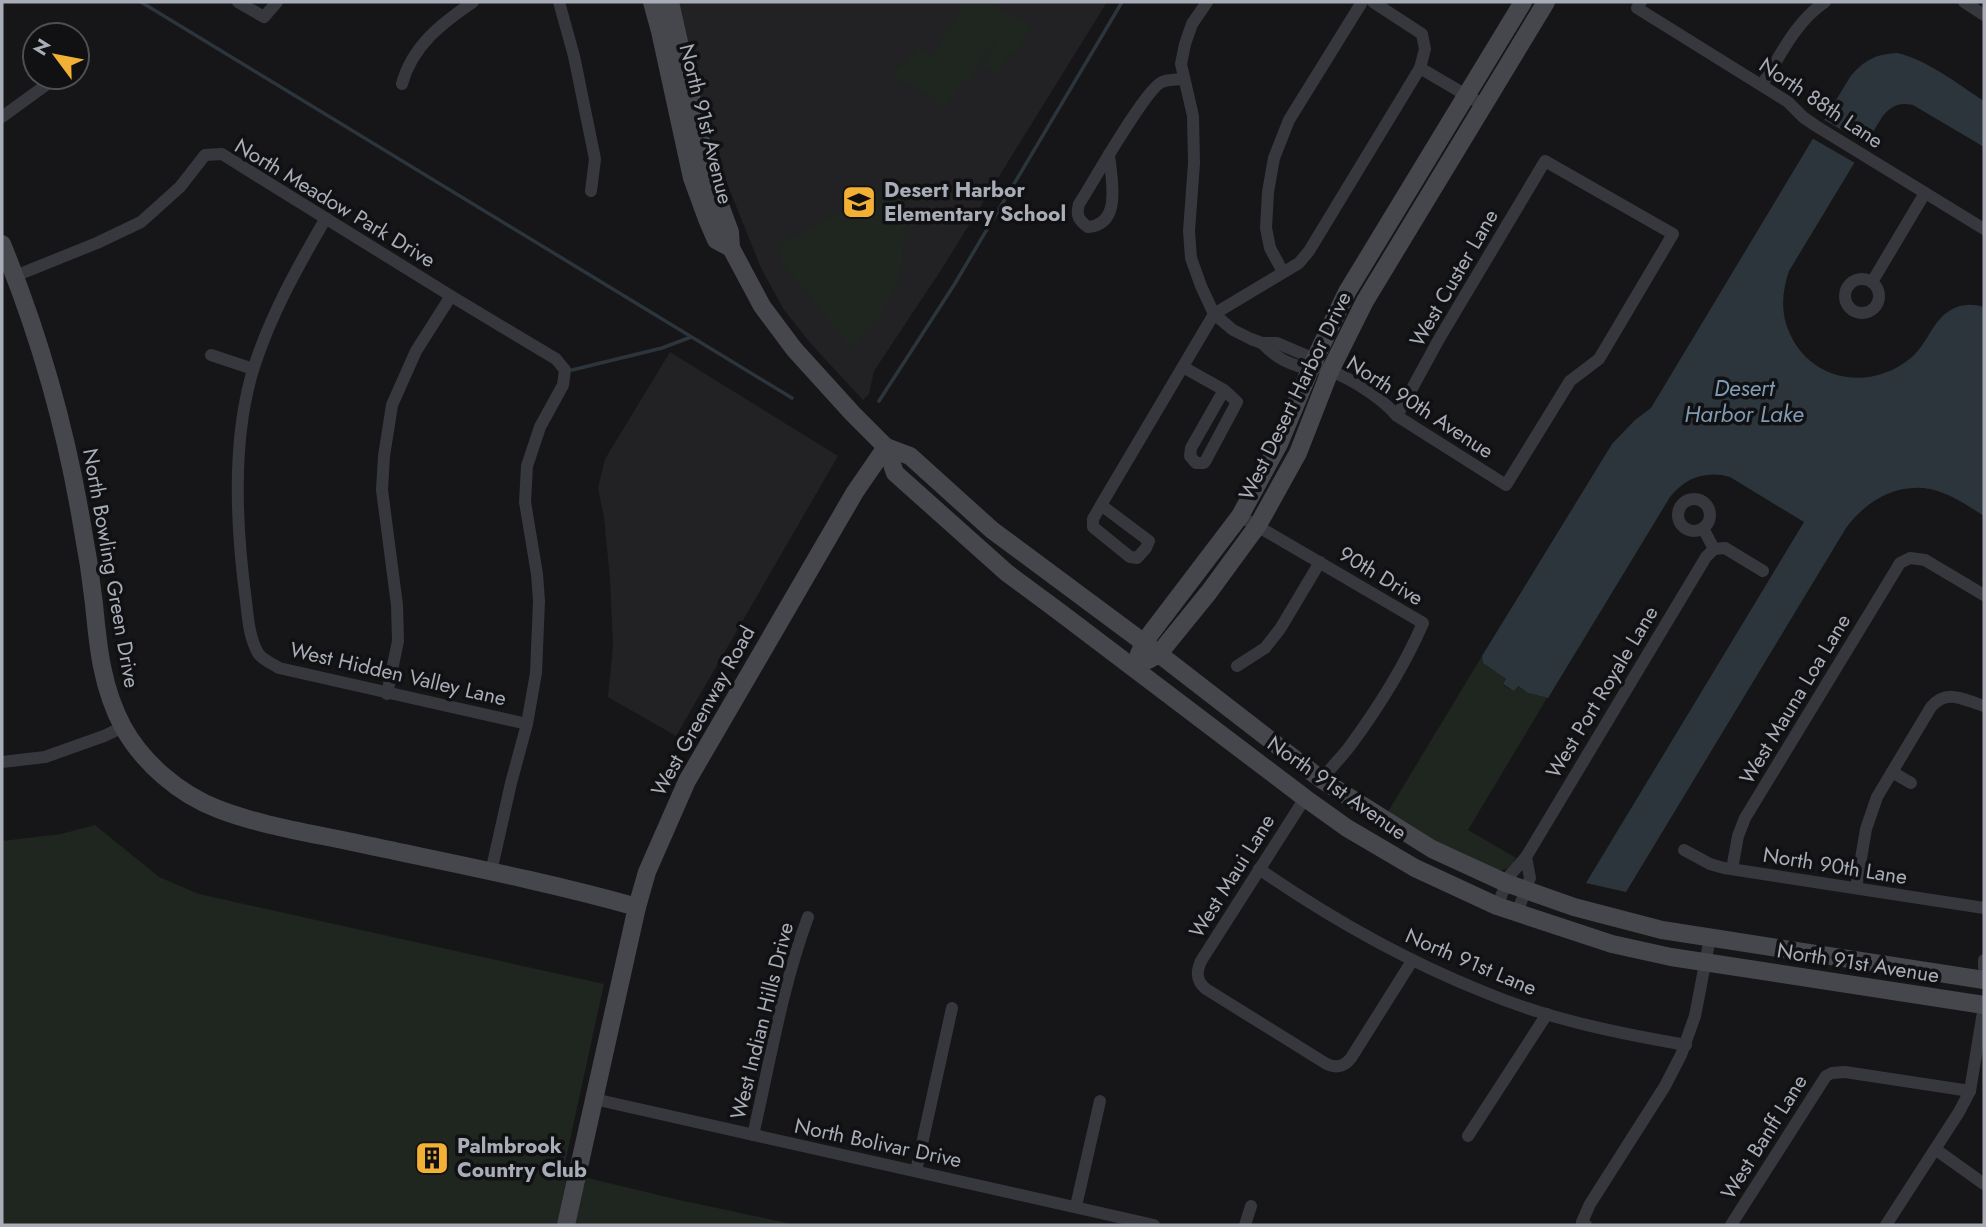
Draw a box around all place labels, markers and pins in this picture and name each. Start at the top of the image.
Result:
place label: Desert Harbor Elementary School [884,175,1066,229]
school or university icon: Desert Harbor Elementary School [840,183,878,221]
place label: Palmbrook Country Club [457,1131,587,1185]
building icon: Palmbrook Country Club [413,1139,451,1177]

